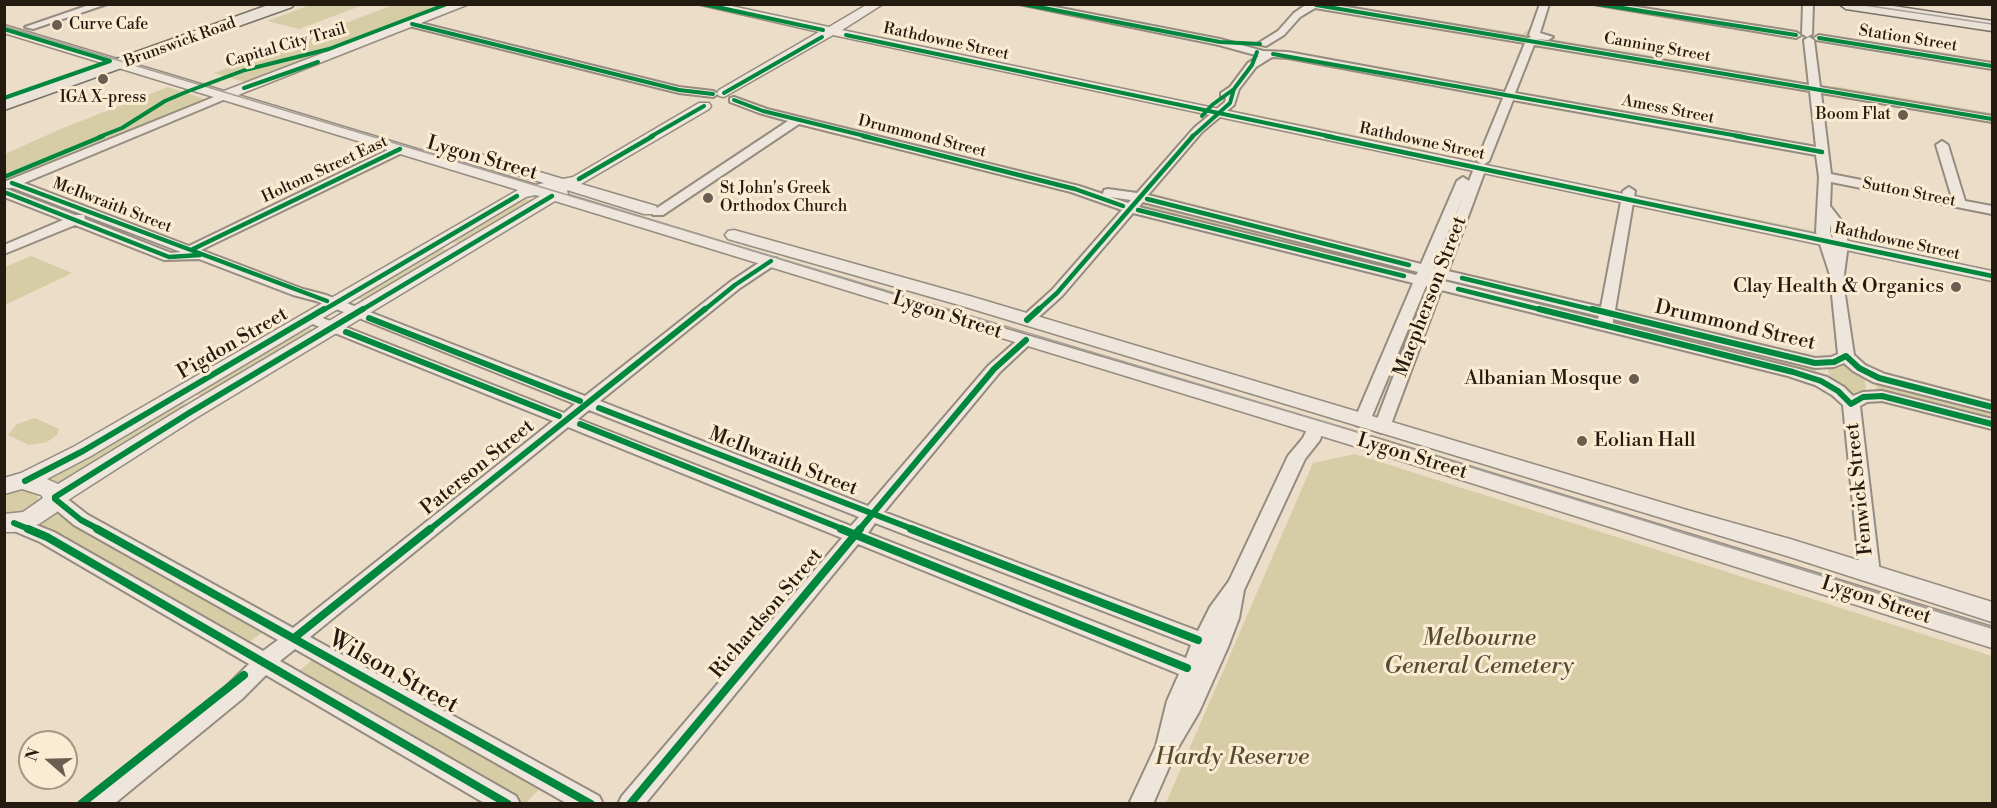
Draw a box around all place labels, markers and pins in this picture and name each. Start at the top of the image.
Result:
place label: Curve Cafe [69,15,148,35]
marker: Curve Cafe [50,18,64,32]
marker: IGA X-press [96,72,110,86]
place label: IGA X-press [60,88,146,108]
place label: Boom Flat [1815,105,1891,125]
marker: Boom Flat [1896,108,1910,122]
place label: St John's Greek Orthodox Church [720,179,847,217]
marker: St John's Greek Orthodox Church [701,191,715,205]
place label: Clay Health & Organics [1733,275,1944,299]
marker: Clay Health & Organics [1949,280,1963,294]
place label: Albanian Mosque [1465,367,1622,391]
marker: Albanian Mosque [1627,372,1641,386]
place label: Eolian Hall [1594,429,1696,453]
marker: Eolian Hall [1575,434,1589,448]

